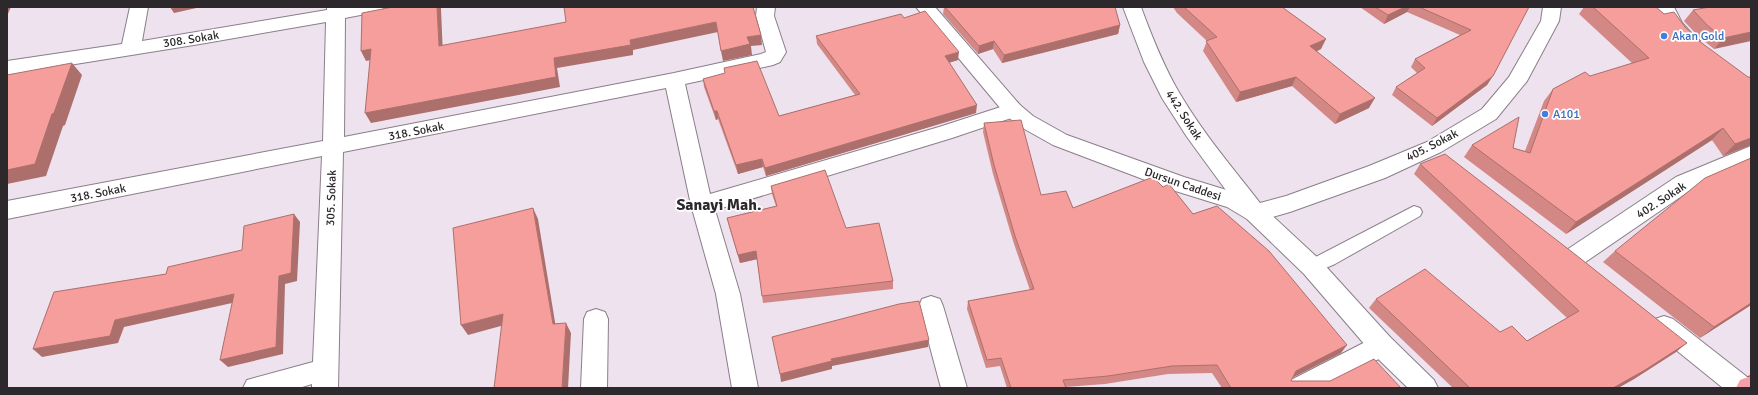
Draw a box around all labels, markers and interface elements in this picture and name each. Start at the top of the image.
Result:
street label: 308. Sokak [162,28,220,51]
place label: Akan Gold [1672,29,1724,44]
marker: Akan Gold [1659,31,1669,41]
street label: 442. Sokak [1162,88,1205,143]
place label: A101 [1553,107,1580,122]
marker: A101 [1540,109,1550,119]
street label: 318. Sokak [387,119,445,144]
street label: 405. Sokak [1404,126,1461,165]
street label: Dursun Caddesi [1142,164,1223,205]
street label: 305. Sokak [323,170,340,226]
street label: 402. Sokak [1634,179,1689,222]
street label: 318. Sokak [69,181,127,206]
district label: Sanayi Mah. [676,195,762,215]

